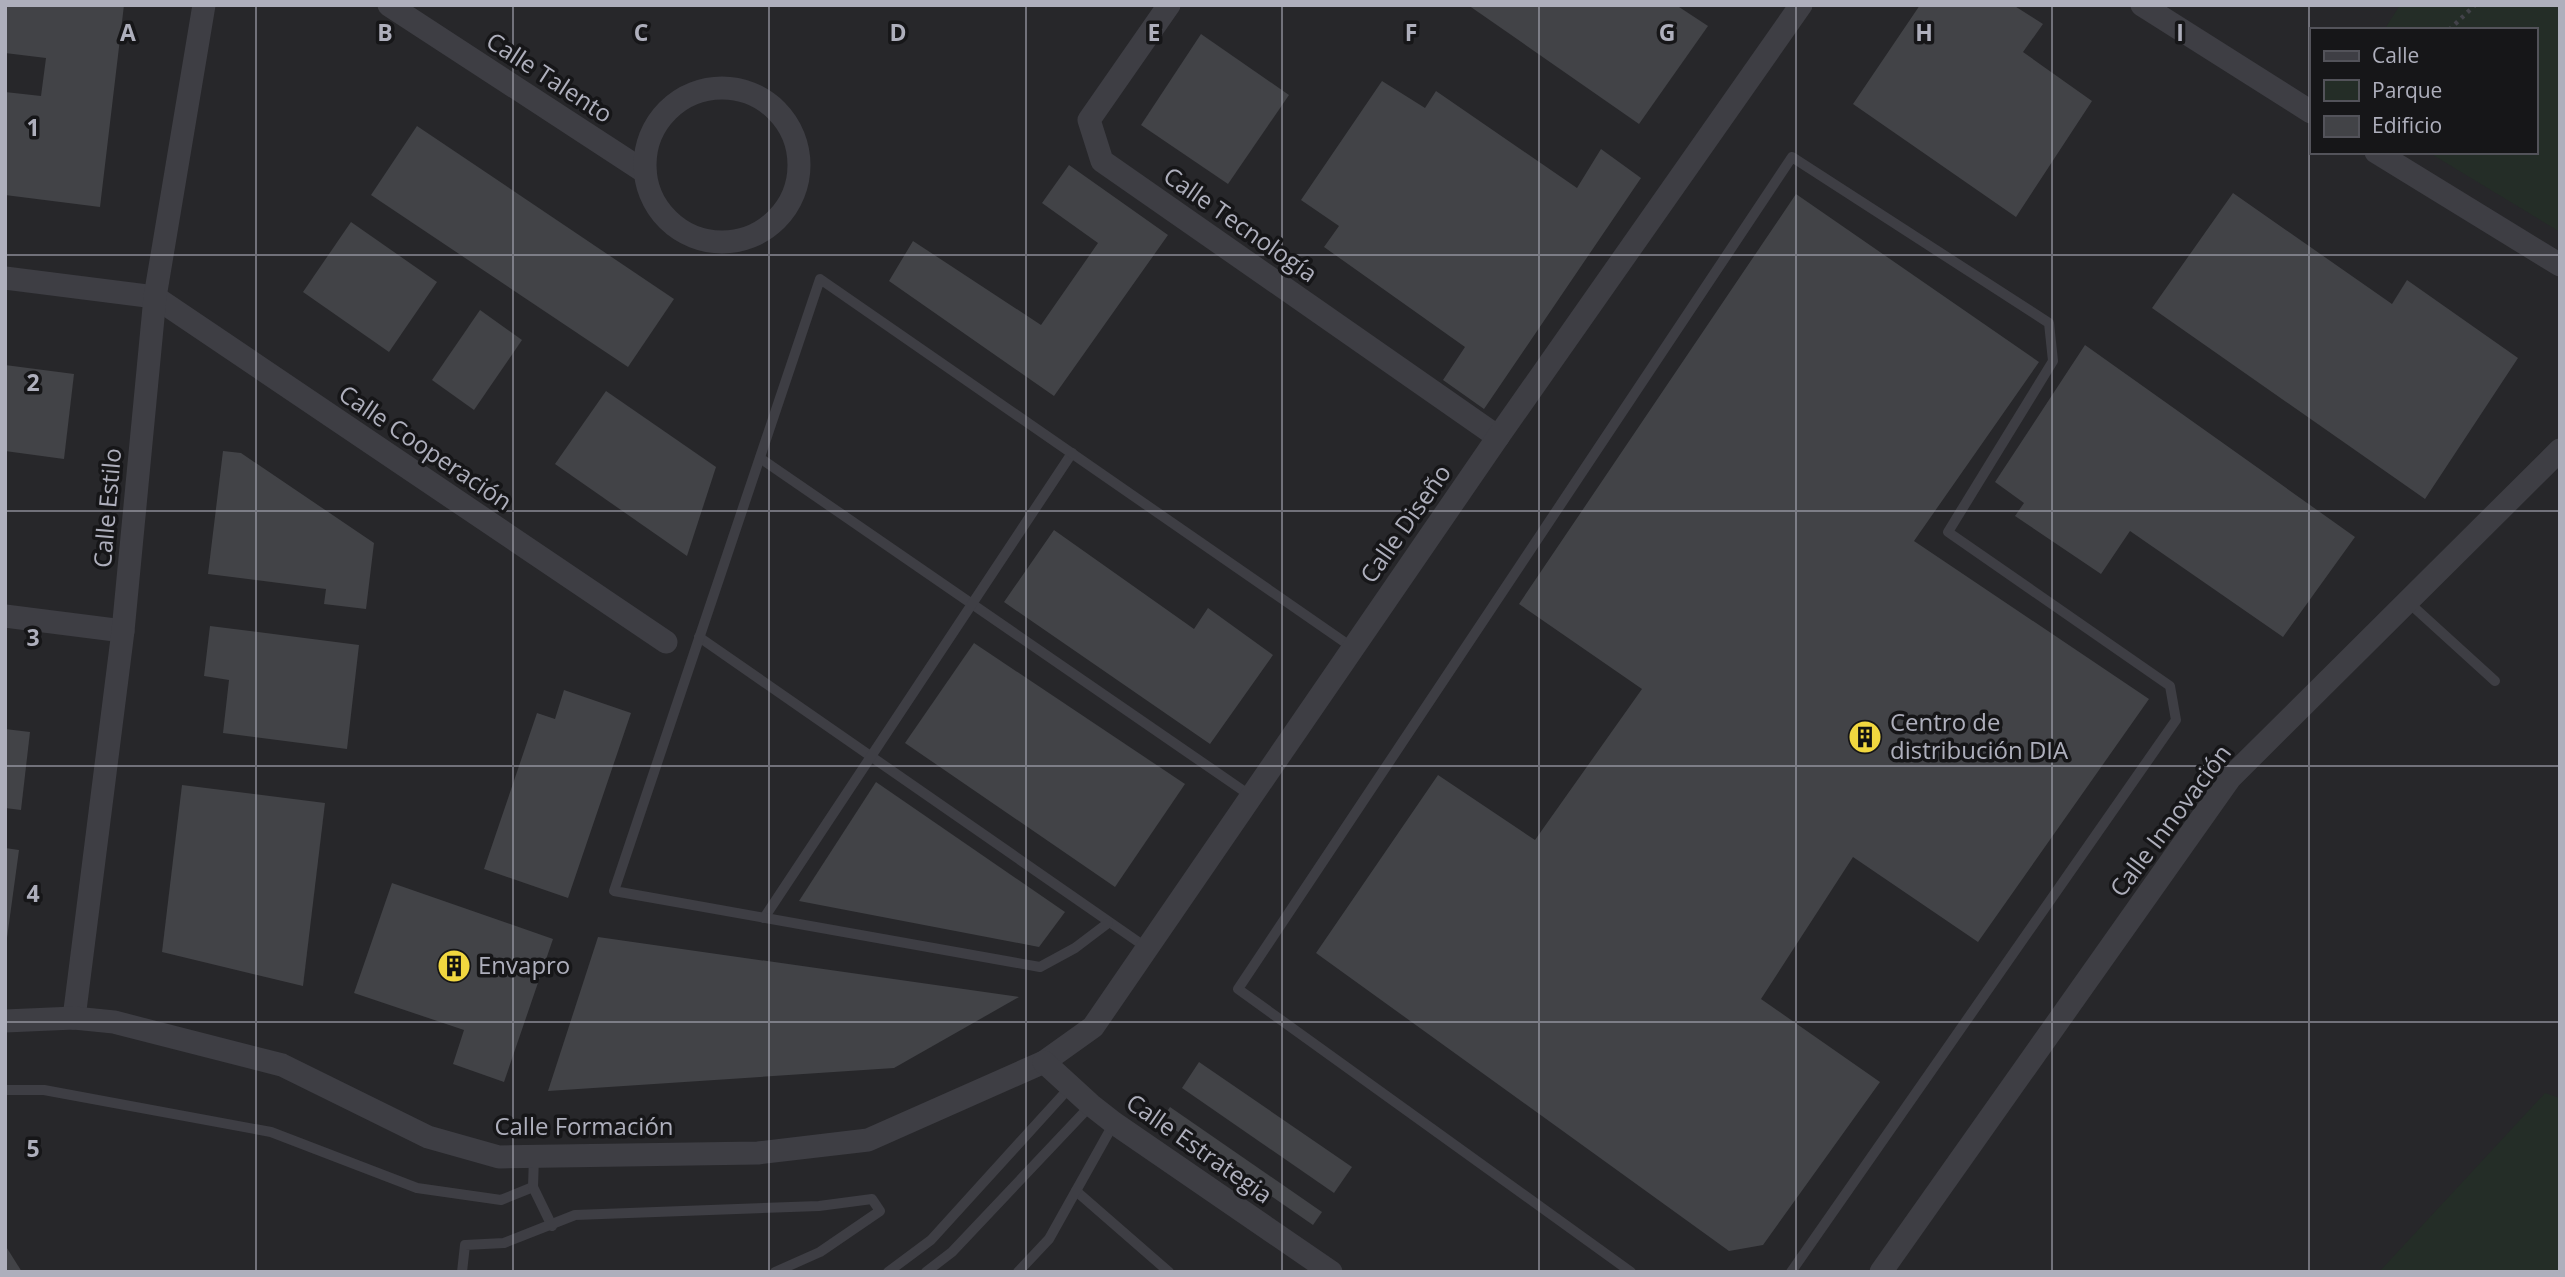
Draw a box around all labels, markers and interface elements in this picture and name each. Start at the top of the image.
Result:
text: A [120,16,136,48]
text: B [377,16,393,48]
text: C [634,16,648,48]
text: D [889,16,907,48]
text: E [1148,16,1160,48]
text: F [1405,16,1417,48]
text: G [1659,16,1675,48]
text: H [1915,16,1933,48]
text: I [2176,16,2184,48]
street label: Calle Talento [480,24,619,130]
legend [2310,28,2537,154]
text: Calle [2372,41,2419,69]
text: Parque [2372,76,2442,104]
text: 1 [26,111,40,143]
text: Edificio [2372,111,2442,139]
street label: Calle Tecnología [1157,158,1324,289]
text: 2 [26,366,40,398]
street label: Calle Cooperación [333,377,519,517]
street label: Calle Estilo [85,447,128,569]
street label: Calle Diseño [1352,457,1458,589]
text: 3 [26,621,40,653]
place label: Centro de distribución DIA [1890,705,2069,766]
building icon: Centro de distribución DIA [1846,718,1884,756]
street label: Calle Innovación [2102,737,2238,903]
text: 4 [26,877,40,909]
building icon: Envapro [435,947,473,985]
place label: Envapro [478,948,570,981]
street label: Calle Estrategia [1120,1085,1279,1210]
street label: Calle Formación [494,1109,674,1142]
text: 5 [26,1132,40,1164]

